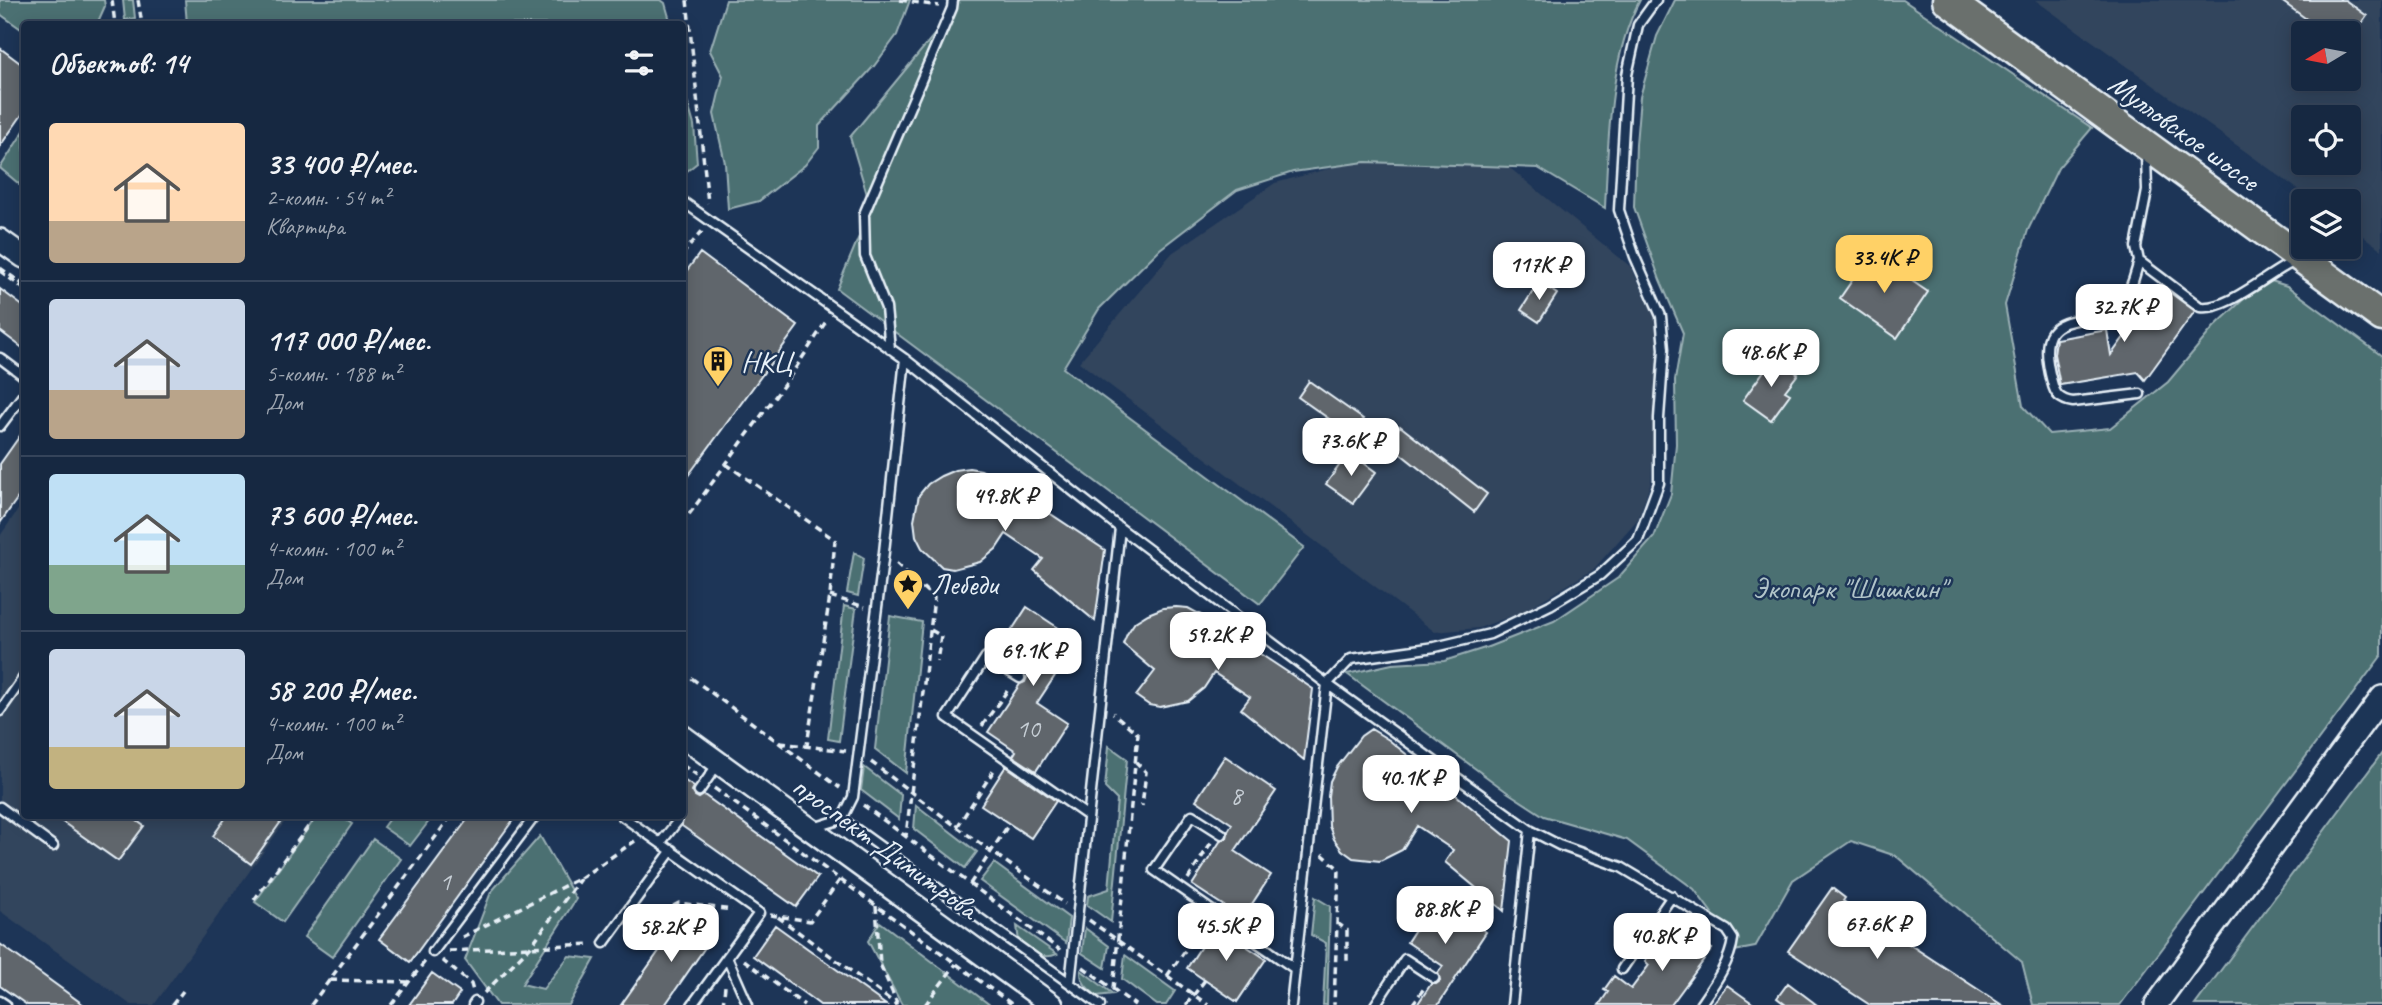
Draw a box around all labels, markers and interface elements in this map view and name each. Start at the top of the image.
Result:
north arrow [2291,21,2361,91]
map controls [2291,21,2361,259]
text: Объектов: 14 [49,44,188,82]
icon: filters [620,44,658,82]
street label: Мулловское шоссе [2101,65,2269,201]
button: locate [2291,105,2361,175]
text: 33 400 ₽/мес. [266,145,417,183]
icon: home [105,151,189,235]
text: 2-комн. · 54 m² [266,183,390,212]
button: layers [2291,189,2361,259]
text: Квартира [266,212,344,241]
pin: 33.4K ₽ [1819,236,1949,295]
pin: 117K ₽ [1482,243,1596,302]
text: 33.4K ₽ [1852,243,1916,272]
text: 117K ₽ [1509,250,1569,279]
pin: 32.7K ₽ [2059,284,2189,344]
text: 32.7K ₽ [2092,292,2156,321]
text: 117 000 ₽/мес. [266,321,430,359]
icon: home [105,327,189,411]
pin: 48.6K ₽ [1706,330,1836,389]
text: 48.6K ₽ [1738,337,1804,366]
place label: НКЦ [741,342,796,380]
building icon: НКЦ [701,344,735,388]
text: 5-комн. · 188 m² [266,359,400,388]
text: Дом [266,388,303,417]
pin: 73.6K ₽ [1286,419,1416,478]
text: 73.6K ₽ [1318,426,1384,455]
pin: 49.8K ₽ [940,474,1070,533]
text: 49.8K ₽ [973,481,1037,510]
text: 73 600 ₽/мес. [266,496,418,534]
icon: home [105,502,189,586]
text: 4-комн. · 100 m² [266,534,400,563]
text: Дом [266,563,303,592]
place label: Лебеди [931,565,1000,603]
place icon: Лебеди [891,567,925,611]
park label: Экопарк "Шишкин" [1752,569,1952,607]
pin: 59.2K ₽ [1153,612,1283,672]
text: 59.2K ₽ [1186,620,1250,649]
pin: 69.1K ₽ [968,628,1098,688]
text: 69.1K ₽ [1001,636,1065,665]
text: 58 200 ₽/мес. [266,671,417,709]
icon: home [105,677,189,761]
text: 4-комн. · 100 m² [266,709,400,738]
house number: 10 [1016,712,1042,745]
text: Дом [266,738,303,767]
pin: 40.1K ₽ [1346,756,1476,815]
text: 40.1K ₽ [1379,763,1443,792]
street label: проспект Димитрова [785,767,988,929]
house number: 8 [1230,779,1244,812]
house number: 1 [439,865,452,898]
pin: 88.8K ₽ [1380,886,1510,946]
text: 88.8K ₽ [1413,894,1477,923]
pin: 67.6K ₽ [1812,902,1942,961]
pin: 58.2K ₽ [606,904,736,964]
pin: 45.5K ₽ [1161,904,1291,963]
text: 67.6K ₽ [1844,909,1910,938]
text: 45.5K ₽ [1194,911,1258,940]
text: 58.2K ₽ [639,912,703,941]
pin: 40.8K ₽ [1597,914,1727,973]
text: 40.8K ₽ [1630,921,1694,950]

